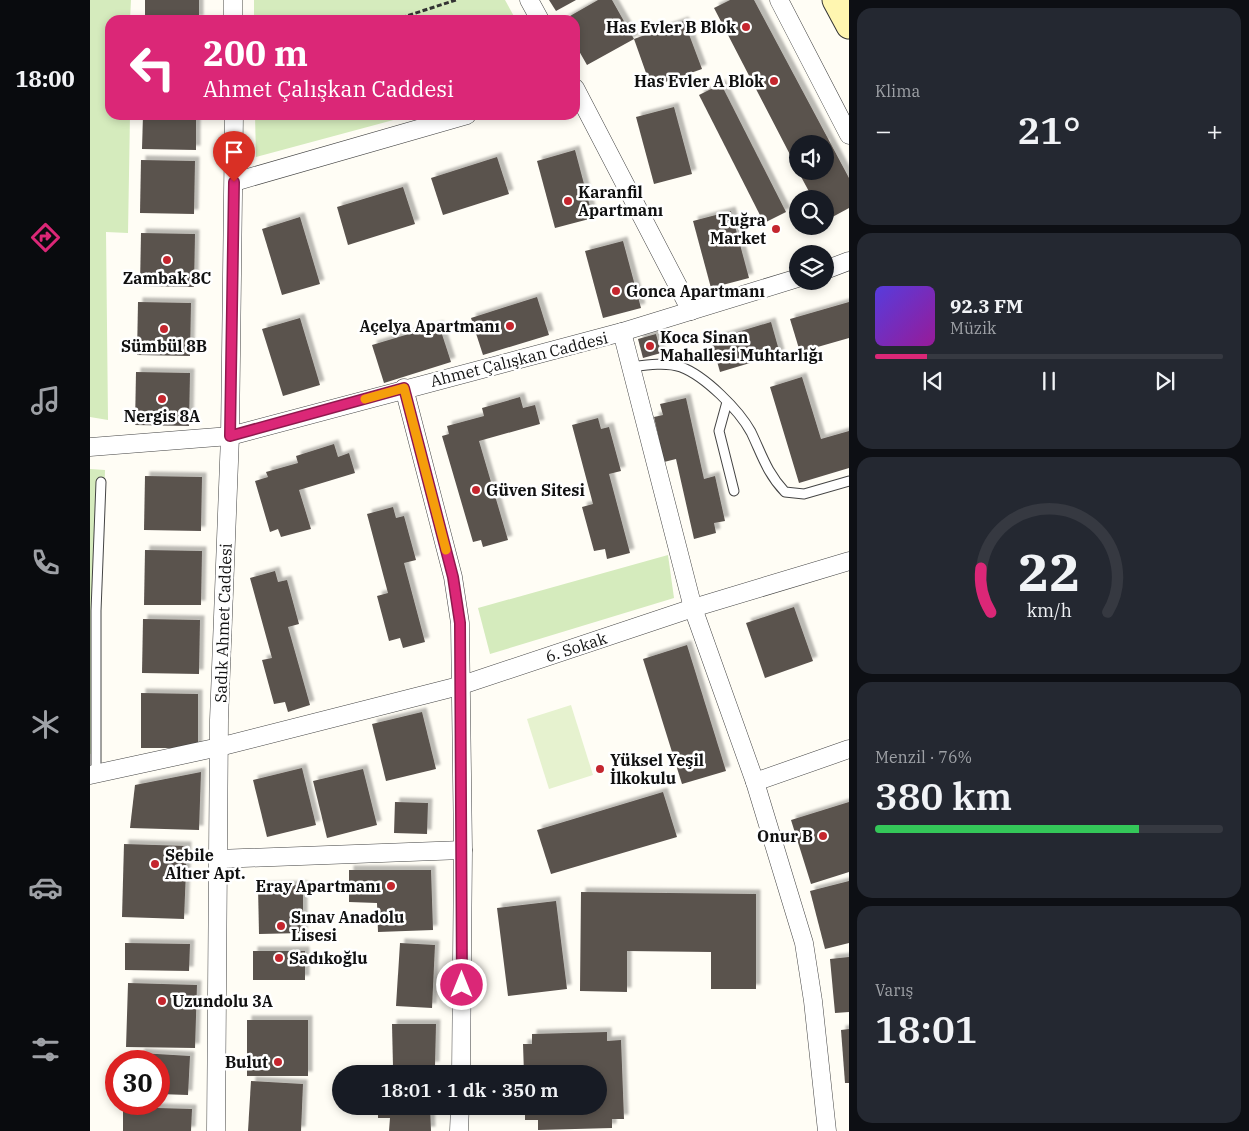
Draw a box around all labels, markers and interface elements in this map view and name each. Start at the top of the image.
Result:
place label: Has Evler B Blok [606,17,736,37]
marker: Has Evler B Blok [740,21,752,33]
text: 200 m [203,30,308,76]
icon: left [120,35,185,100]
text: 18:00 [15,64,75,93]
place label: Has Evler A Blok [634,71,764,91]
text: Ahmet Çalışkan Caddesi [203,74,454,103]
marker: Has Evler A Blok [768,75,780,87]
text: Klima [875,81,920,101]
text: 21° [1017,105,1081,154]
text: − [875,112,892,149]
text: + [1206,112,1223,149]
pin [213,131,255,182]
map controls [789,135,834,290]
button: sound [789,135,834,180]
icon: arrive [220,138,248,166]
place label: Karanfil Apartmanı [578,182,663,220]
button: search [789,190,834,235]
marker: Karanfil Apartmanı [562,195,574,207]
place label: Tuğra Market [710,210,766,248]
icon: directions [28,220,63,255]
marker: Tuğra Market [770,223,782,235]
button: layers [789,245,834,290]
marker: Zambak 8C [161,254,173,266]
place label: Zambak 8C [123,268,211,288]
place label: Gonca Apartmanı [626,281,765,301]
marker: Gonca Apartmanı [610,285,622,297]
text: 92.3 FM [950,294,1023,318]
place label: Açelya Apartmanı [359,316,500,336]
text: Müzik [950,318,996,338]
marker: Açelya Apartmanı [504,320,516,332]
marker: Sümbül 8B [158,323,170,335]
street label: Ahmet Çalışkan Caddesi [428,327,610,391]
place label: Koca Sinan Mahallesi Muhtarlığı [660,327,823,365]
place label: Sümbül 8B [121,336,207,356]
marker: Koca Sinan Mahallesi Muhtarlığı [644,340,656,352]
icon: previous [919,367,947,395]
icon: pause [1035,367,1063,395]
icon: next [1151,367,1179,395]
icon: music [28,383,63,418]
marker: Nergis 8A [156,393,168,405]
place label: Nergis 8A [124,406,200,426]
place label: Güven Sitesi [486,480,585,500]
marker: Güven Sitesi [470,484,482,496]
text: 22 [1018,538,1080,605]
street label: Sadık Ahmet Caddesi [210,543,236,703]
icon: phone [28,545,63,580]
text: km/h [1026,599,1072,622]
street label: 6. Sokak [543,627,610,666]
icon: climate [28,707,63,742]
text: Menzil · 76% [875,747,972,767]
place label: Yüksel Yeşil İlkokulu [610,750,704,788]
marker: Yüksel Yeşil İlkokulu [594,763,606,775]
text: 380 km [875,771,1012,820]
place label: Onur B [757,826,813,846]
marker: Onur B [817,830,829,842]
place label: Sebile Altıer Apt. [165,845,245,883]
marker: Sebile Altıer Apt. [149,858,161,870]
icon: car [28,870,63,905]
place label: Eray Apartmanı [256,876,381,896]
marker: Eray Apartmanı [385,880,397,892]
place label: Sınav Anadolu Lisesi [291,907,404,945]
marker: Sınav Anadolu Lisesi [275,920,287,932]
place label: Sadıkoğlu [289,948,368,968]
marker: Sadıkoğlu [273,952,285,964]
position arrow [435,958,487,1010]
text: Varış [875,980,913,1000]
place label: Uzundolu 3A [172,991,273,1011]
marker: Uzundolu 3A [156,995,168,1007]
text: 18:01 [875,1004,978,1053]
icon: filters [28,1032,63,1067]
speed limit sign: 30 [105,1050,170,1115]
place label: Bulut [225,1052,268,1072]
marker: Bulut [272,1056,284,1068]
text: 18:01 · 1 dk · 350 m [380,1078,559,1102]

